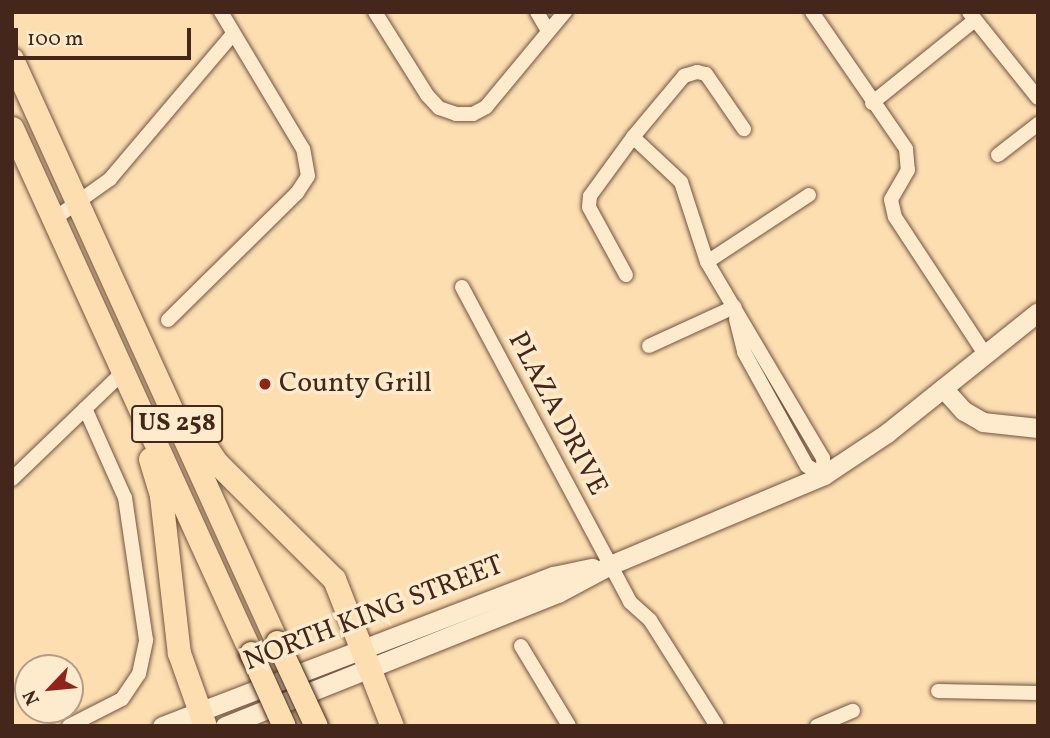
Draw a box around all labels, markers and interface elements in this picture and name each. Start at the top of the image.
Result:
scale bar [18,14,194,58]
text: 100 m [27,25,84,54]
street label: PLAZA DRIVE [500,327,614,501]
place label: County Grill [279,367,433,401]
marker: County Grill [257,376,273,392]
road number: US 258 [130,402,224,446]
street label: NORTH KING STREET [240,549,508,679]
north arrow [14,654,84,724]
text: N [17,685,47,709]

